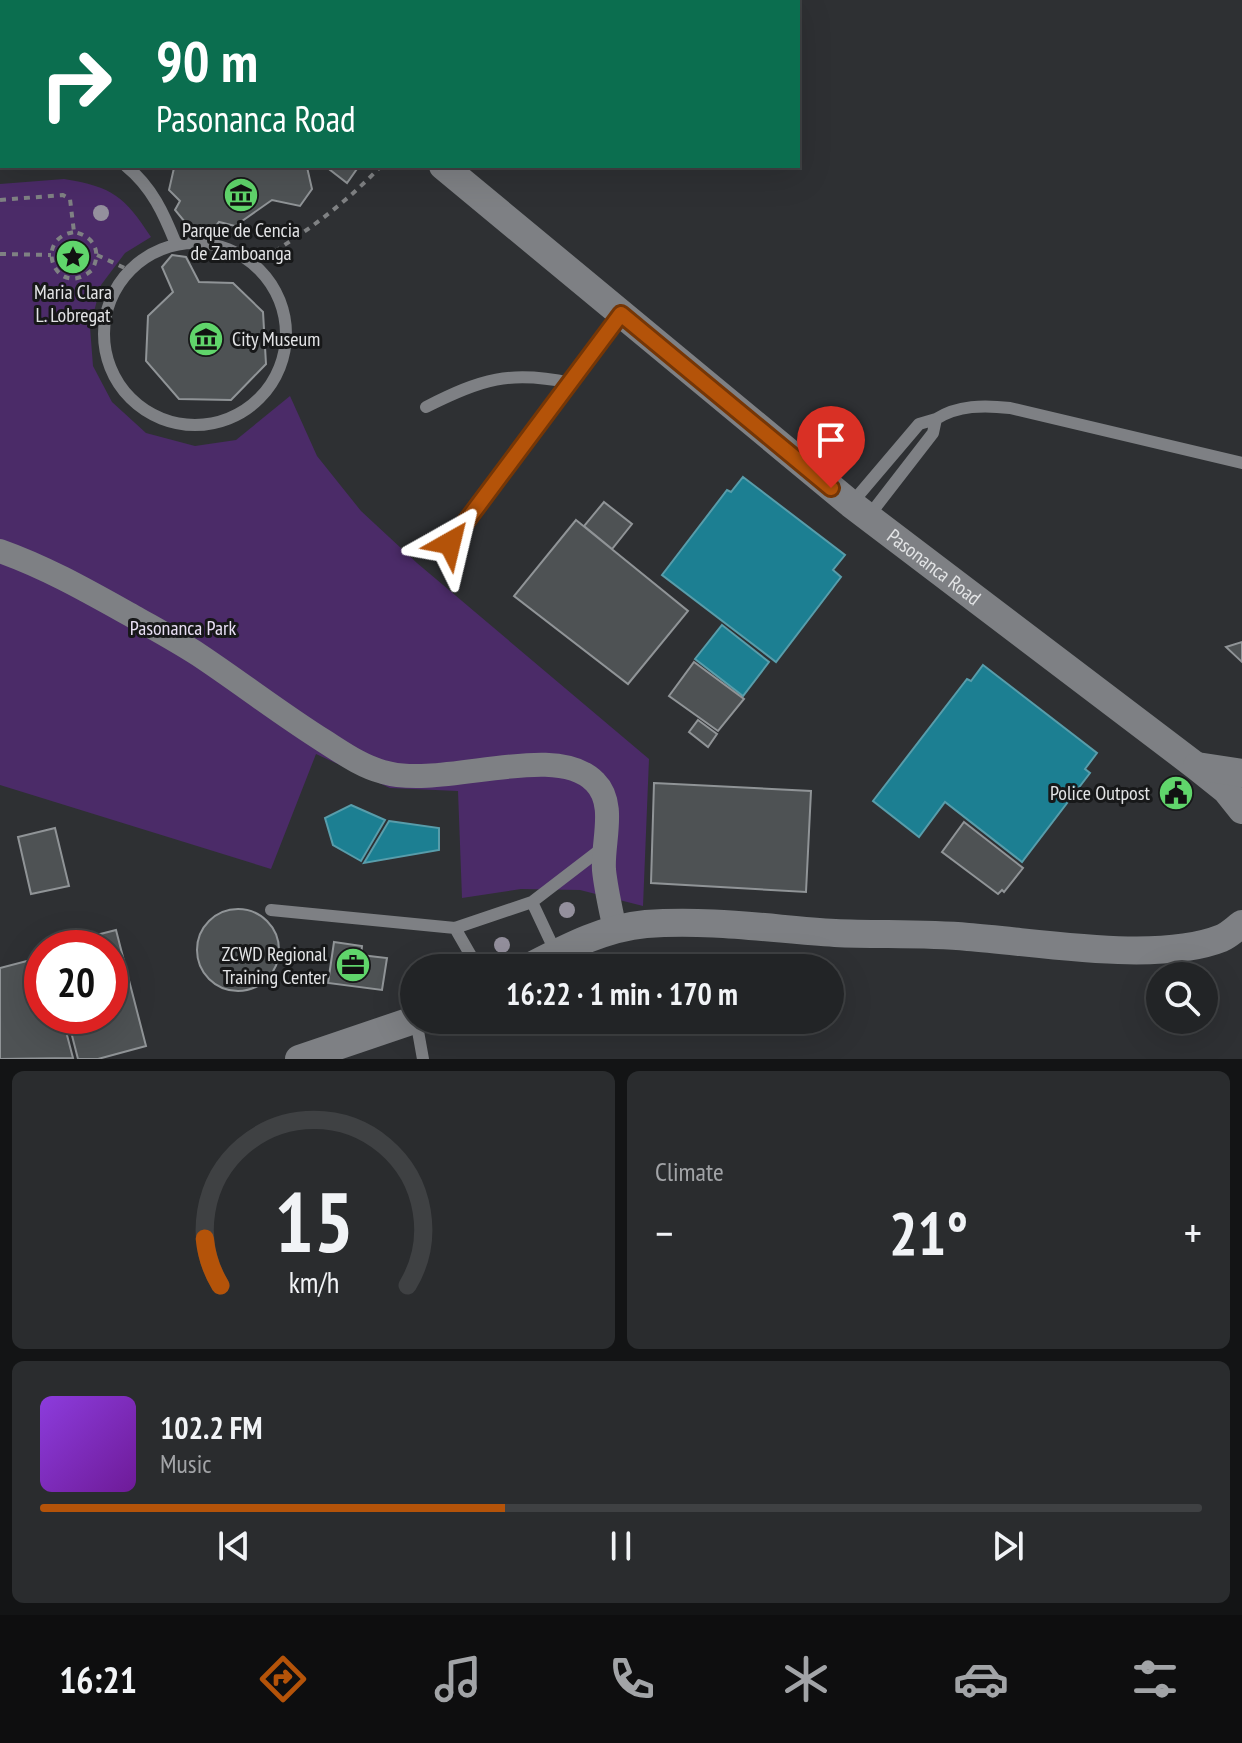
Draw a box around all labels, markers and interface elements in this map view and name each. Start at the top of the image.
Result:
text: 90 m [156,25,258,97]
icon: right [24,32,128,136]
text: Pasonanca Road [156,95,356,142]
museum icon: Parque de Cencia de Zamboanga [222,176,260,214]
place label: Parque de Cencia de Zamboanga [182,217,300,266]
place icon: Maria Clara L. Lobregat [54,238,92,276]
place label: Maria Clara L. Lobregat [34,279,112,328]
museum icon: City Museum [187,320,225,358]
place label: City Museum [232,326,320,352]
pin [797,406,865,488]
icon: arrive [809,418,853,462]
position arrow [408,501,492,585]
street label: Pasonanca Road [882,523,986,611]
park label: Pasonanca Park [130,615,236,641]
public building icon: Police Outpost [1157,774,1195,812]
place label: Police Outpost [1050,780,1150,806]
speed limit sign: 20 [24,930,128,1034]
place label: ZCWD Regional Training Center [221,941,328,990]
office icon: ZCWD Regional Training Center [334,946,372,984]
map controls [1146,962,1218,1034]
button: search [1146,962,1218,1034]
text: 16:22 · 1 min · 170 m [506,974,738,1013]
text: Climate [655,1155,724,1188]
text: 15 [274,1167,353,1275]
text: 21° [889,1194,968,1272]
text: − [655,1204,673,1261]
text: + [1184,1204,1202,1261]
text: km/h [288,1264,339,1301]
text: 102.2 FM [160,1408,262,1447]
text: Music [160,1447,212,1480]
icon: previous [212,1524,256,1568]
icon: pause [599,1524,643,1568]
icon: next [986,1524,1030,1568]
icon: directions [255,1651,311,1707]
icon: music [430,1651,486,1707]
icon: phone [604,1651,660,1707]
icon: climate [778,1651,834,1707]
icon: car [953,1651,1009,1707]
icon: filters [1127,1651,1183,1707]
text: 16:21 [59,1656,137,1703]

